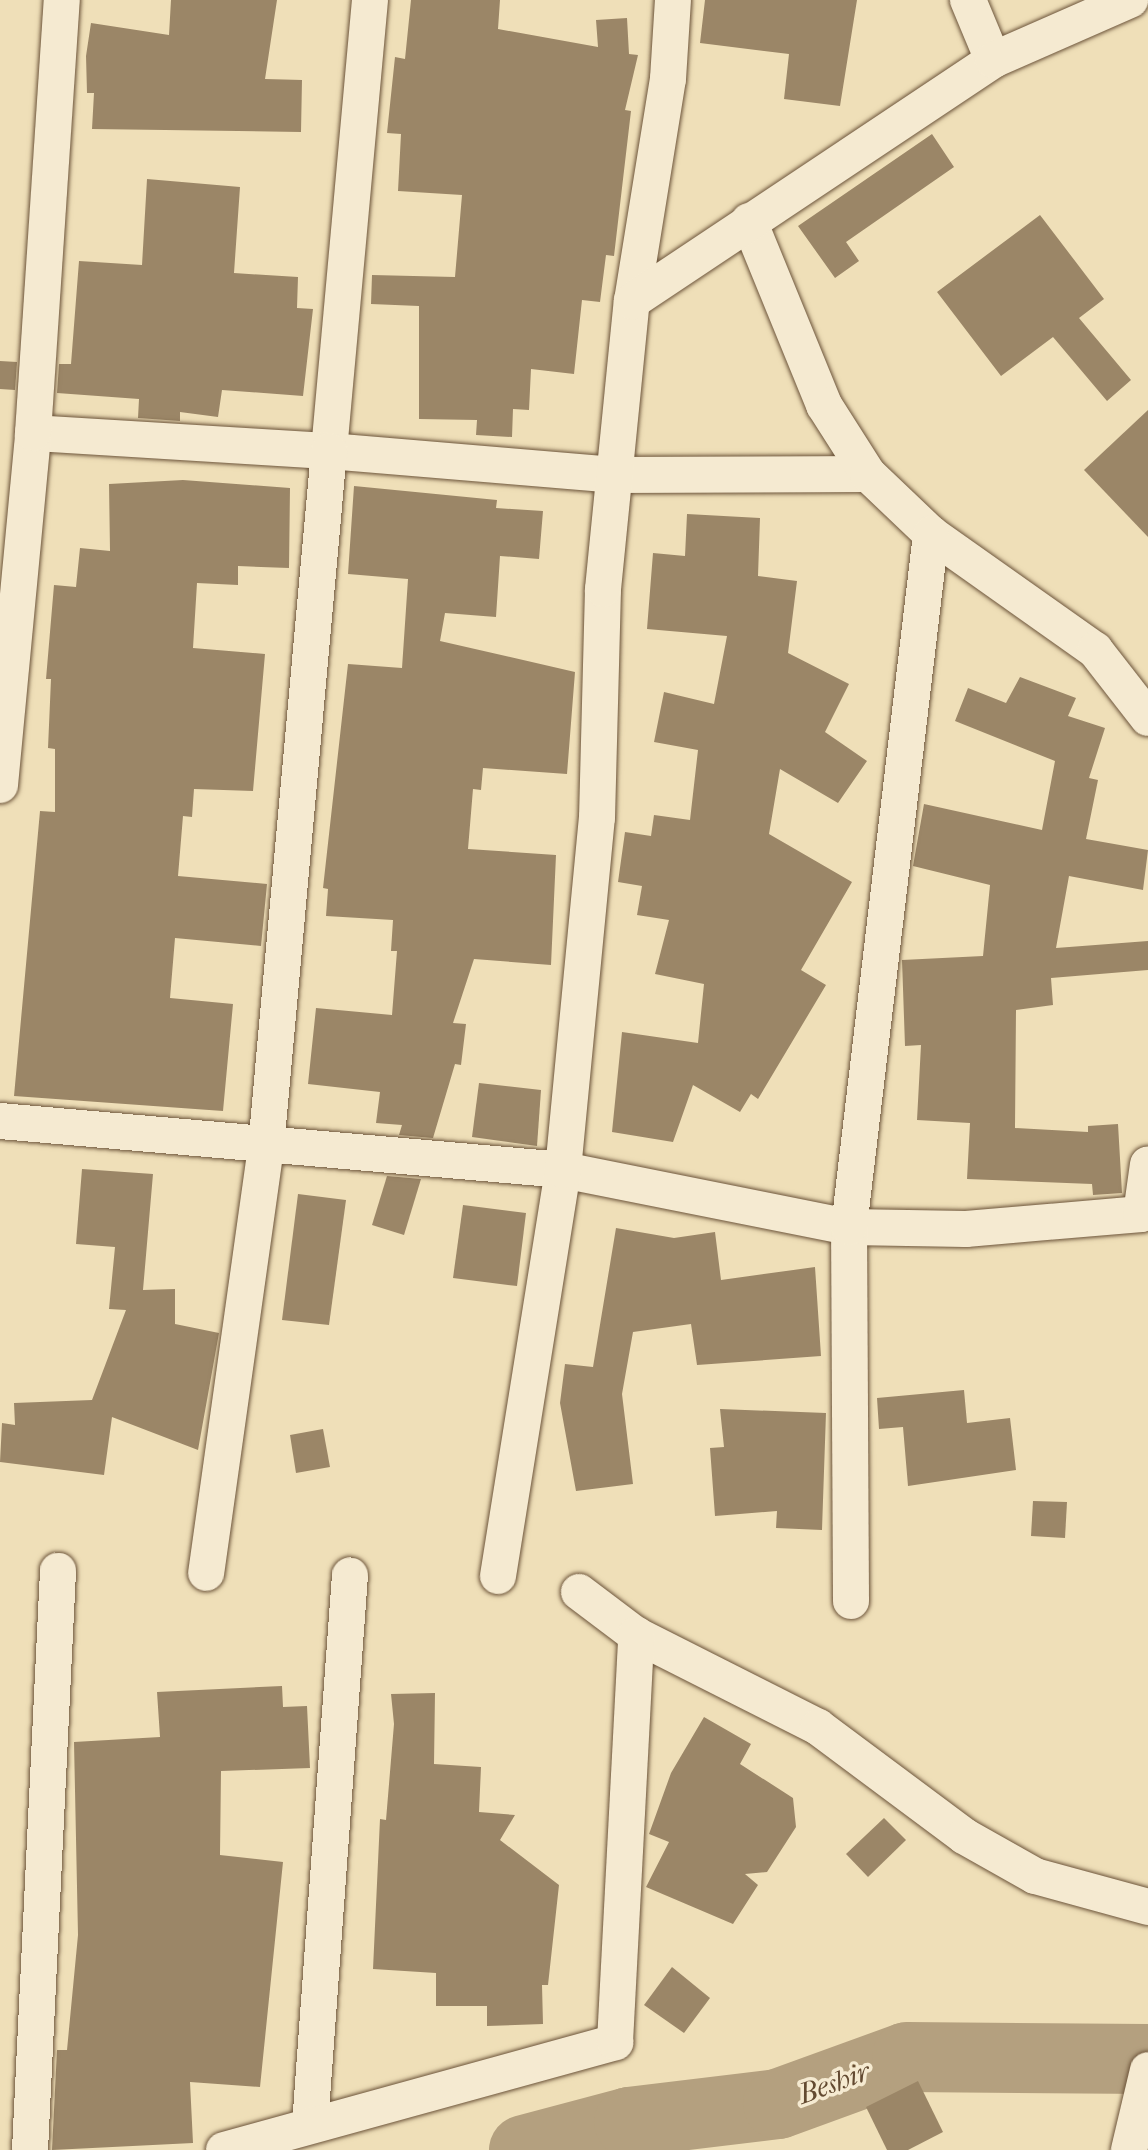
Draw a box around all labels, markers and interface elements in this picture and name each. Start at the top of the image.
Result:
water label: Beshir [794,2055,874,2111]

